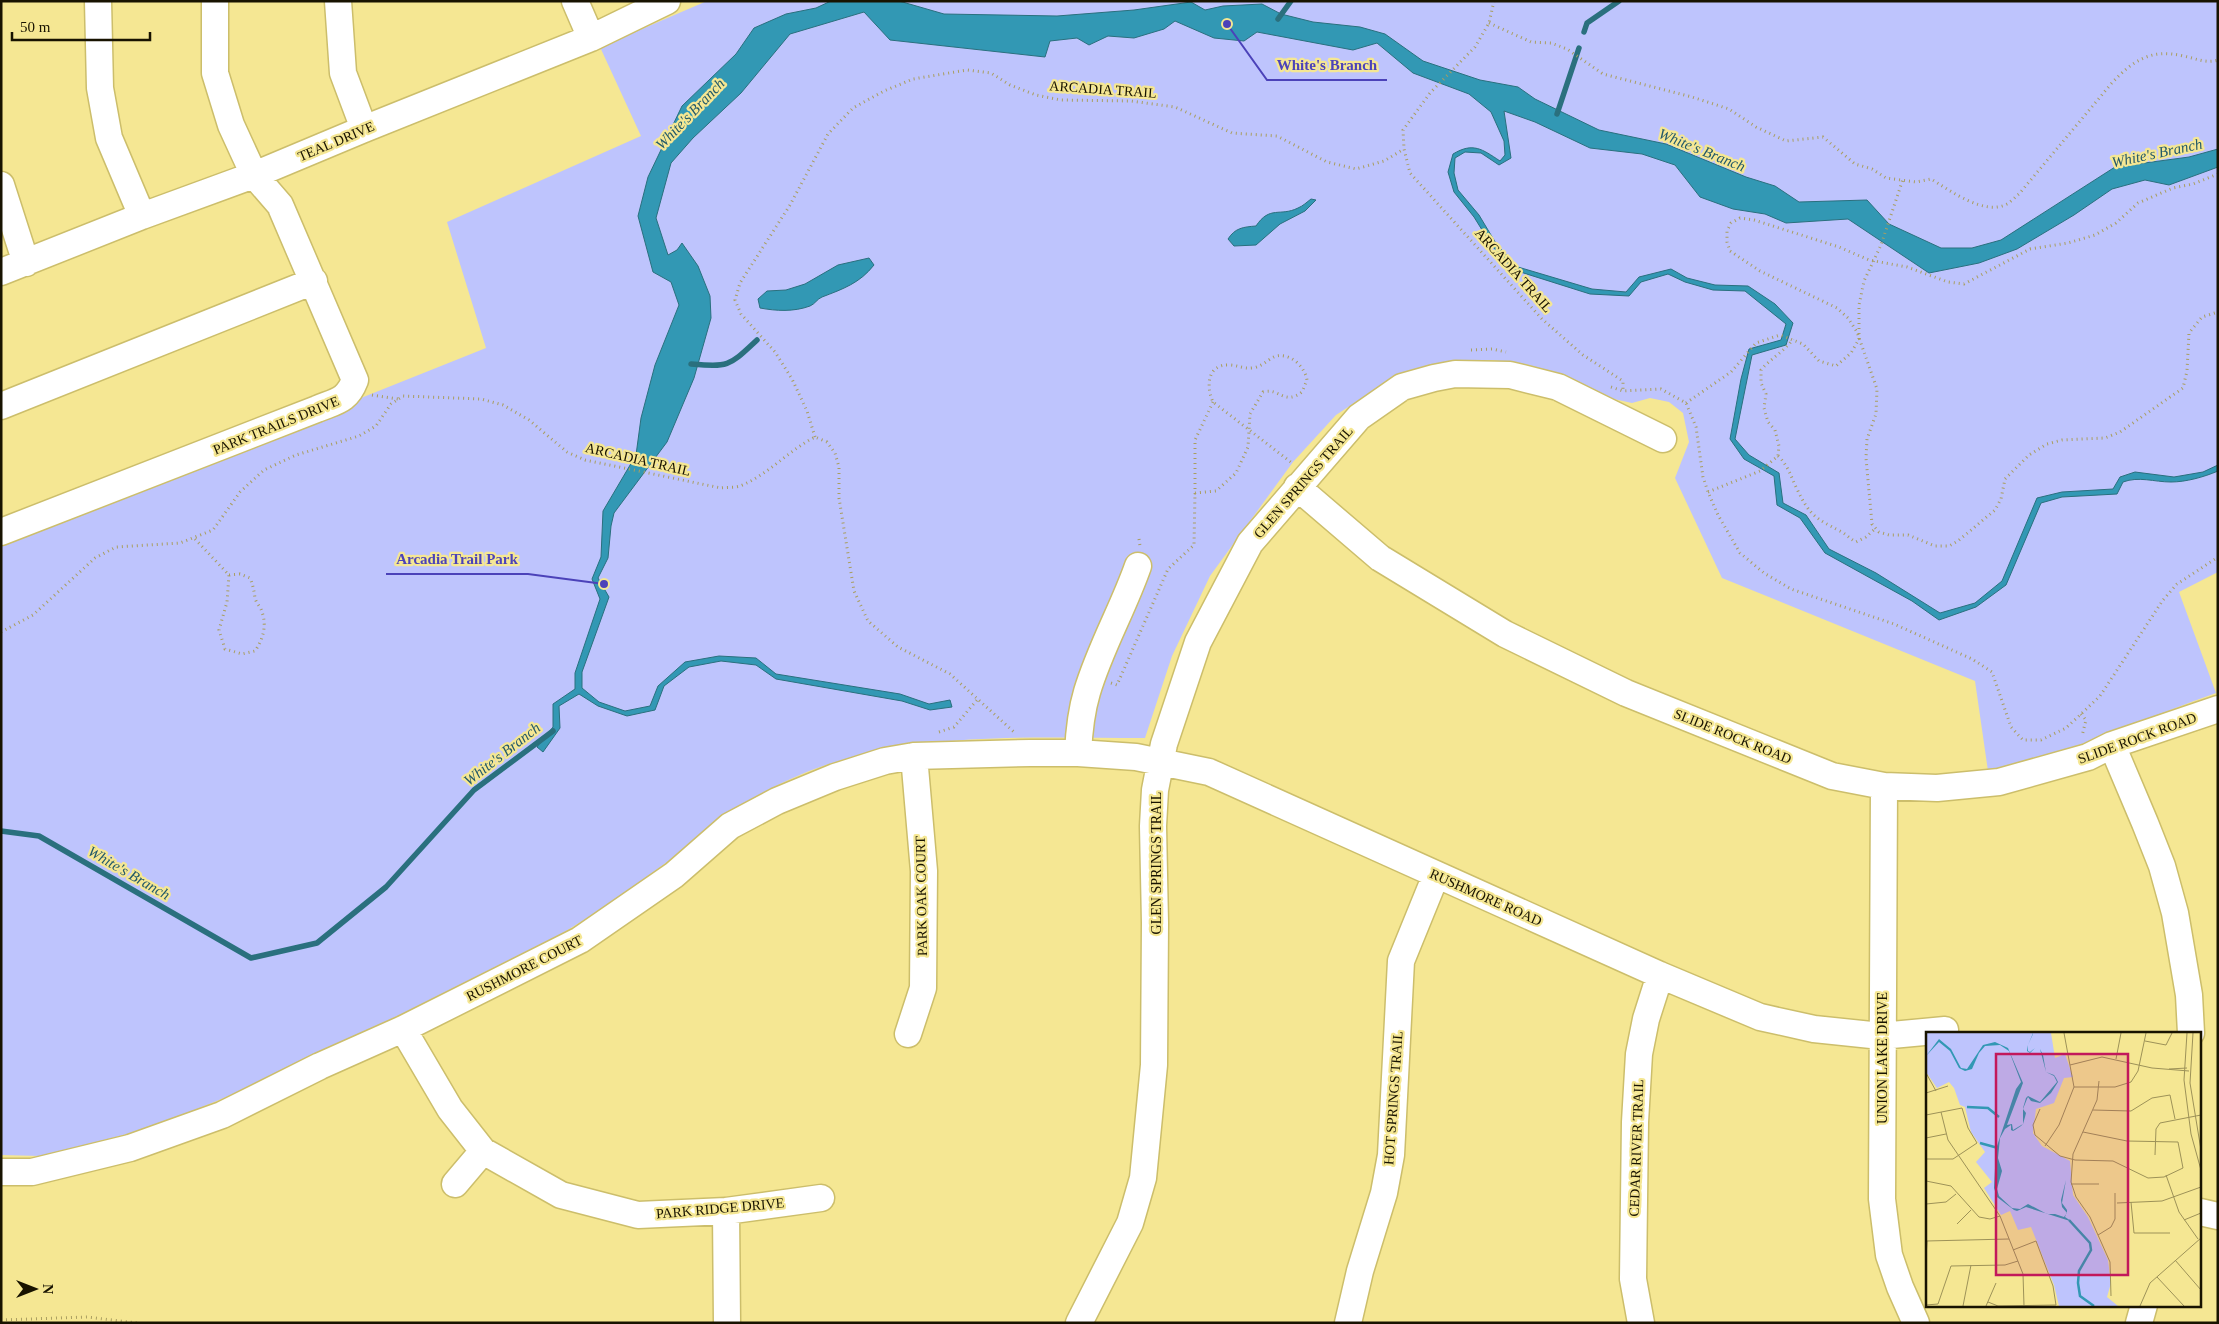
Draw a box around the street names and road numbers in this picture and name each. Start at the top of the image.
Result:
street label: ARCADIA TRAIL [1049,78,1157,101]
street label: TEAL DRIVE [296,119,377,164]
street label: ARCADIA TRAIL [1472,225,1555,315]
street label: PARK TRAILS DRIVE [211,393,341,458]
street label: GLEN SPRINGS TRAIL [1251,423,1356,541]
street label: ARCADIA TRAIL [584,440,692,479]
street label: SLIDE ROCK ROAD [1672,706,1794,767]
street label: SLIDE ROCK ROAD [2076,710,2199,767]
street label: GLEN SPRINGS TRAIL [1149,792,1164,934]
street label: PARK OAK COURT [913,835,930,956]
street label: RUSHMORE ROAD [1427,866,1544,929]
street label: RUSHMORE COURT [464,933,585,1004]
street label: UNION LAKE DRIVE [1875,992,1890,1124]
street label: HOT SPRINGS TRAIL [1381,1031,1406,1165]
street label: CEDAR RIVER TRAIL [1627,1079,1646,1217]
street label: PARK RIDGE DRIVE [655,1195,785,1222]

